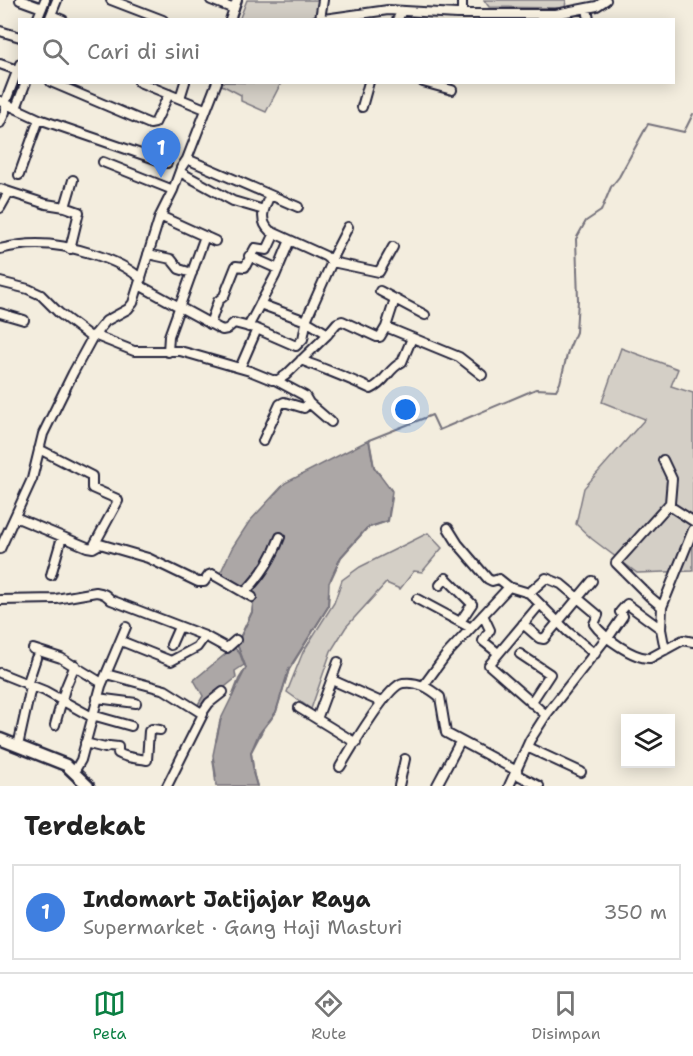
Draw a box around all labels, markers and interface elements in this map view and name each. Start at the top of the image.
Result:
search box [18,18,675,84]
icon: search [39,35,72,68]
text: Cari di sini [87,37,200,66]
pin: 1 [142,128,180,178]
your location [391,395,420,424]
map controls [621,714,675,768]
button: layers [621,714,675,768]
text: Terdekat [24,808,146,843]
text: Indomart Jatijajar Raya [83,885,371,914]
text: 1 [41,899,50,925]
text: 350 m [603,899,667,925]
text: Supermarket · Gang Haji Masturi [83,914,402,940]
tab: Peta [92,987,126,1044]
tab: Rute [311,987,347,1044]
tab: Disimpan [531,987,601,1044]

